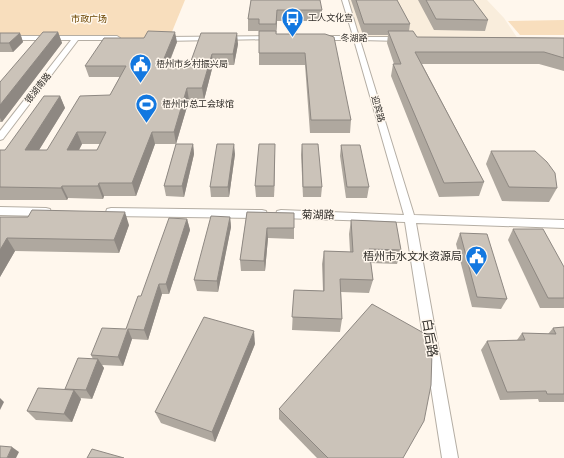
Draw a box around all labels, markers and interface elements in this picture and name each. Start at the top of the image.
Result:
bus stop icon: 工人文化宫 [280,5,306,38]
place label: 工人文化宫 [308,12,353,23]
park label: 市政广场 [71,14,107,24]
street label: 冬湖路 [340,33,368,43]
public building icon: 梧州市乡村振兴局 [128,51,154,84]
place label: 梧州市乡村振兴局 [156,58,228,69]
street label: 银湖南路 [23,71,53,105]
sports icon: 梧州市总工会球馆 [133,91,159,124]
street label: 迎宾路 [369,95,387,123]
place label: 梧州市总工会球馆 [162,98,234,109]
street label: 菊湖路 [301,208,335,222]
public building icon: 梧州市水文水资源局 [464,243,490,276]
place label: 梧州市水文水资源局 [363,250,462,263]
street label: 白后路 [420,318,440,358]

